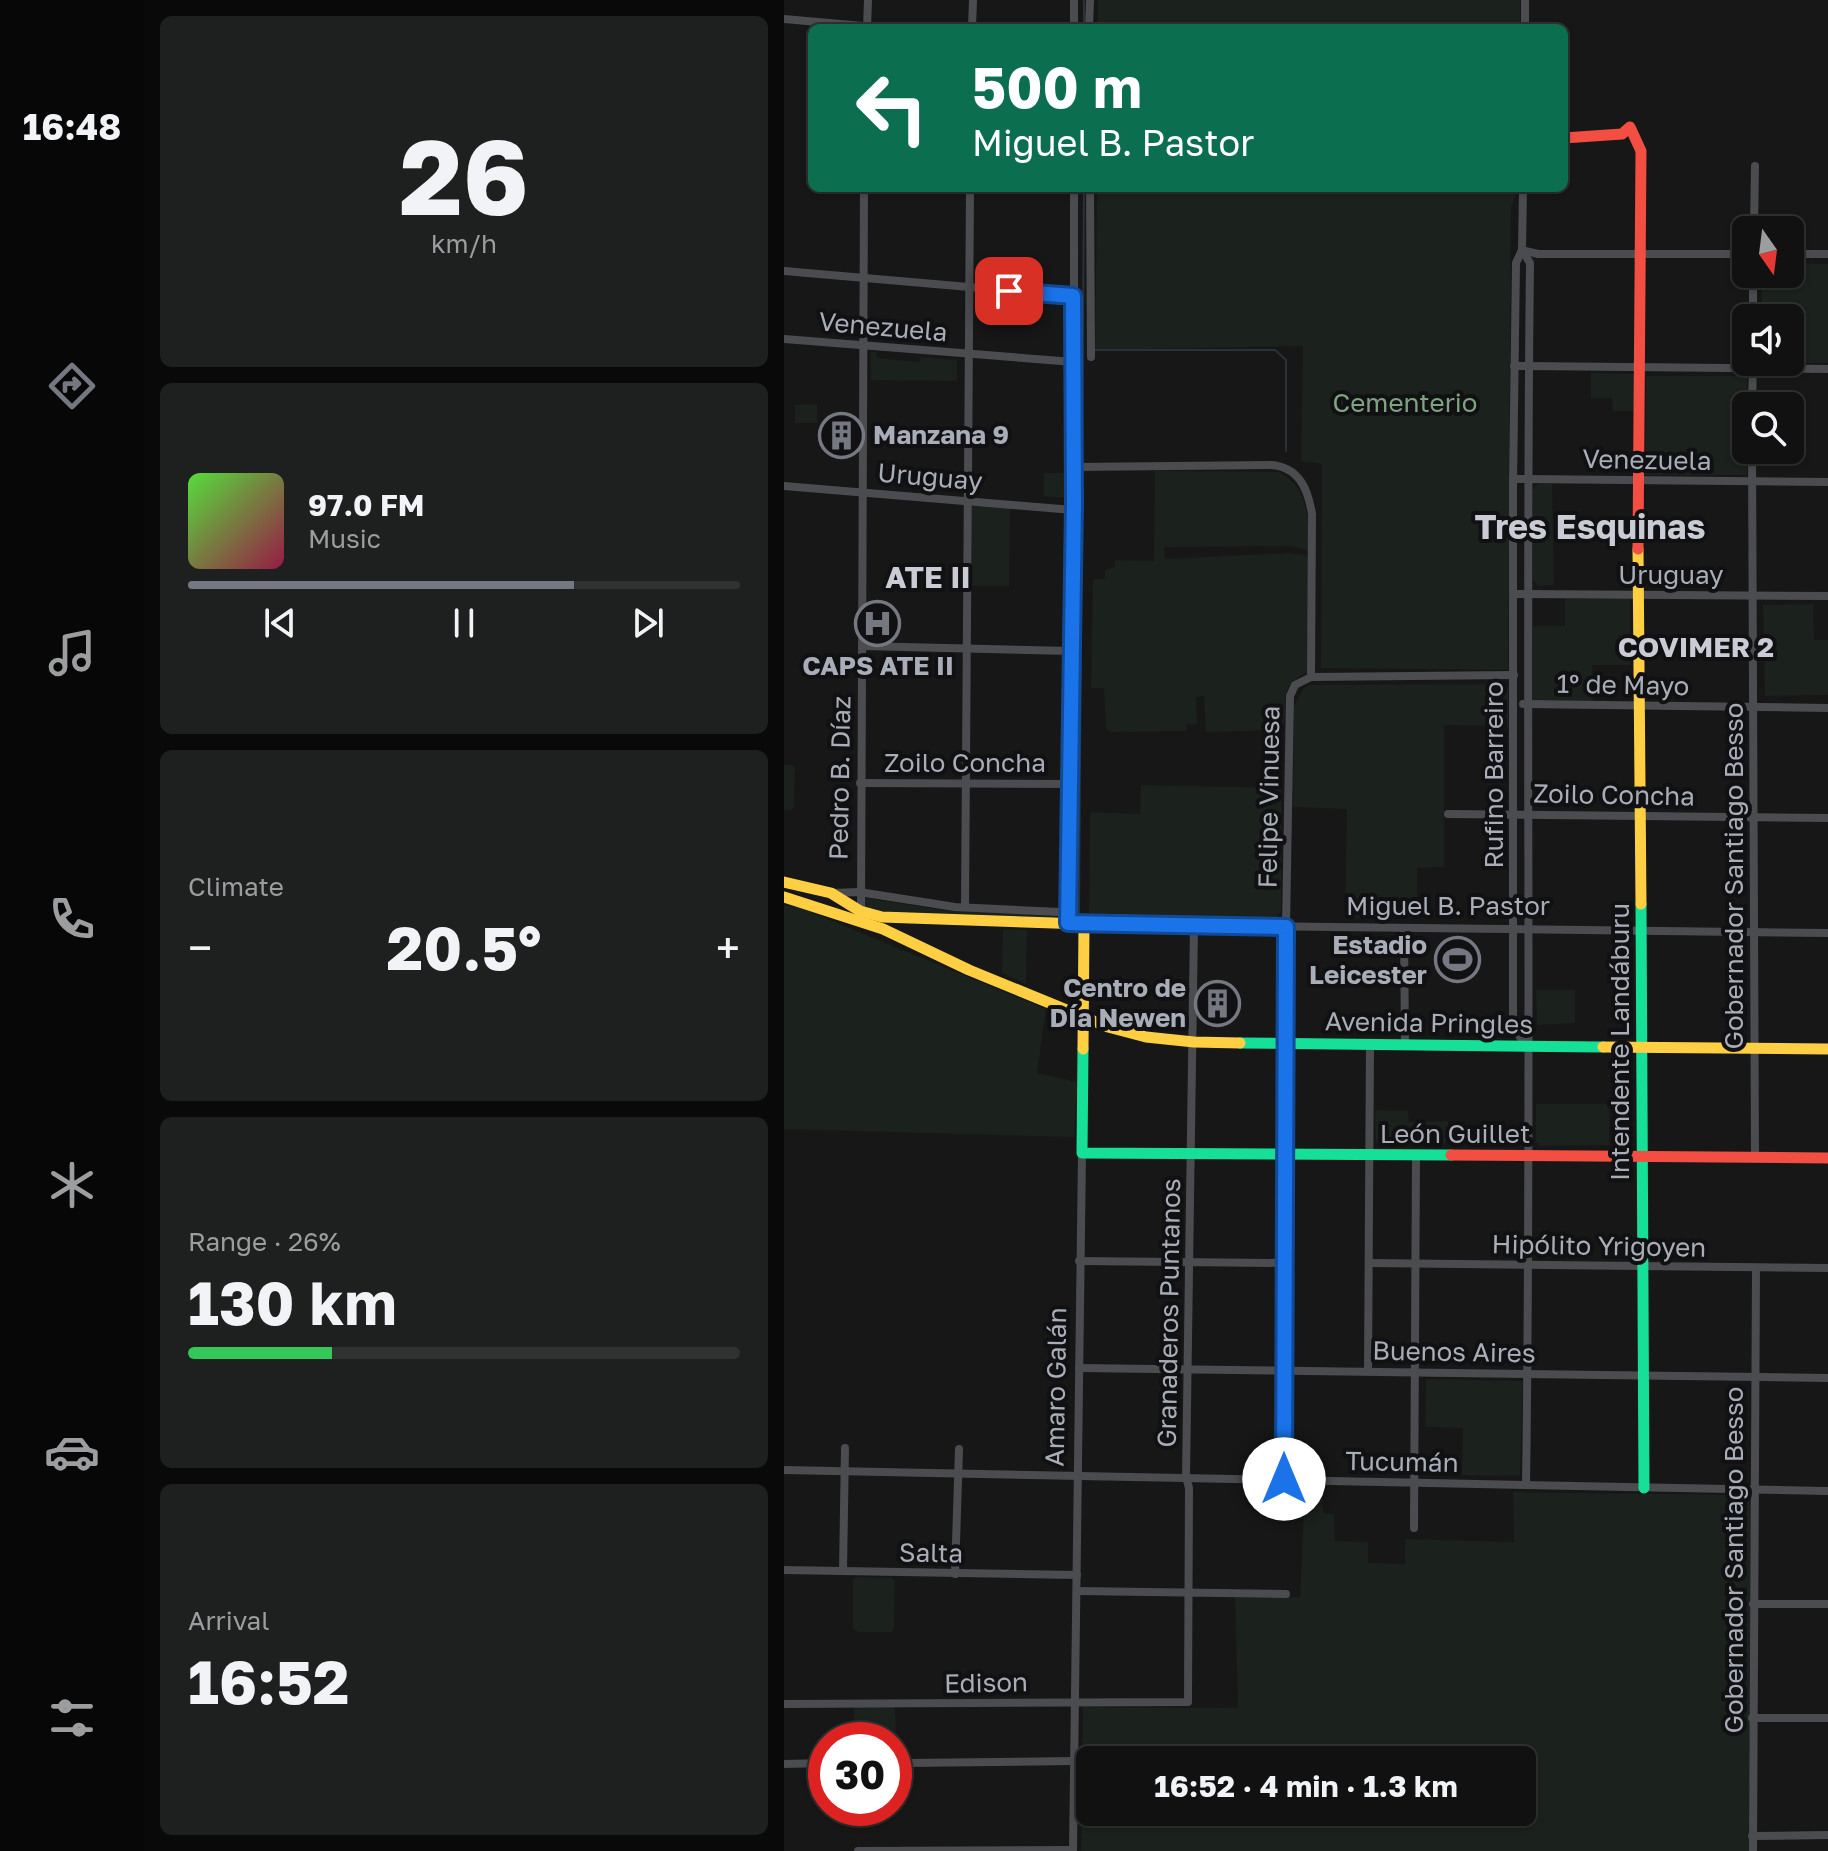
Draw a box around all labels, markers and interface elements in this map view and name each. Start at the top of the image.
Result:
text: 500 m [972,53,1142,120]
icon: left [840,56,944,160]
text: 16:48 [23,105,121,148]
text: 26 [399,113,529,238]
text: Miguel B. Pastor [972,121,1254,164]
north arrow [1732,216,1804,288]
map controls [1732,216,1804,464]
text: km/h [431,228,497,259]
pin [975,257,1043,325]
icon: arrive [987,269,1031,313]
button: sound [1732,304,1804,376]
street label: Venezuela [817,305,949,348]
icon: directions [44,358,100,414]
park label: Cementerio [1333,387,1477,418]
button: search [1732,392,1804,464]
building icon: Manzana 9 [818,411,866,459]
place label: Manzana 9 [873,419,1009,450]
street label: Venezuela [1582,443,1712,476]
street label: Uruguay [876,456,984,497]
text: 97.0 FM [308,487,425,523]
district label: Tres Esquinas [1474,506,1706,546]
text: Music [308,523,381,554]
district label: ATE II [885,559,971,595]
street label: Uruguay [1618,559,1724,590]
hospital icon: CAPS ATE II [854,599,902,647]
icon: previous [258,601,302,645]
icon: pause [442,601,486,645]
icon: next [626,601,670,645]
icon: music [44,625,100,681]
district label: COVIMER 2 [1618,630,1774,663]
place label: CAPS ATE II [802,650,954,681]
street label: 1º de Mayo [1556,668,1690,701]
street label: Rufino Barreiro [1478,681,1509,869]
street label: Pedro B. Díaz [823,696,856,860]
street label: Gobernador Santiago Besso [1718,703,1749,1049]
street label: Felipe Vinuesa [1251,705,1286,889]
street label: Zoilo Concha [884,747,1046,778]
street label: Zoilo Concha [1533,778,1695,811]
text: Climate [188,871,284,902]
street label: Miguel B. Pastor [1346,890,1550,921]
icon: phone [44,891,100,947]
street label: Intendente Landáburu [1604,903,1635,1181]
text: 20.5° [387,911,541,983]
text: − [188,921,212,974]
text: + [716,921,740,974]
place label: Estadio Leicester [1309,929,1427,990]
sports icon: Estadio Leicester [1434,936,1482,984]
place label: Centro de DÍa Newen [1049,972,1186,1033]
building icon: Centro de DÍa Newen [1193,979,1241,1027]
street label: Avenida Pringles [1325,1005,1533,1040]
street label: León Guillet [1380,1118,1530,1149]
icon: climate [44,1157,100,1213]
street label: Granaderos Puntanos [1151,1178,1186,1448]
text: Range · 26% [188,1226,341,1257]
street label: Hipólito Yrigoyen [1492,1228,1707,1263]
text: 130 km [188,1266,397,1338]
street label: Amaro Galán [1039,1307,1072,1467]
street label: Buenos Aires [1372,1335,1536,1368]
street label: Gobernador Santiago Besso [1718,1387,1749,1733]
icon: car [44,1424,100,1480]
position arrow [1242,1437,1326,1521]
street label: Tucumán [1345,1445,1459,1478]
street label: Salta [899,1536,963,1569]
text: Arrival [188,1605,269,1636]
text: 16:52 [188,1645,349,1717]
street label: Edison [944,1666,1028,1699]
icon: filters [44,1690,100,1746]
speed limit sign: 30 [808,1722,912,1826]
text: 16:52 · 4 min · 1.3 km [1154,1768,1458,1804]

